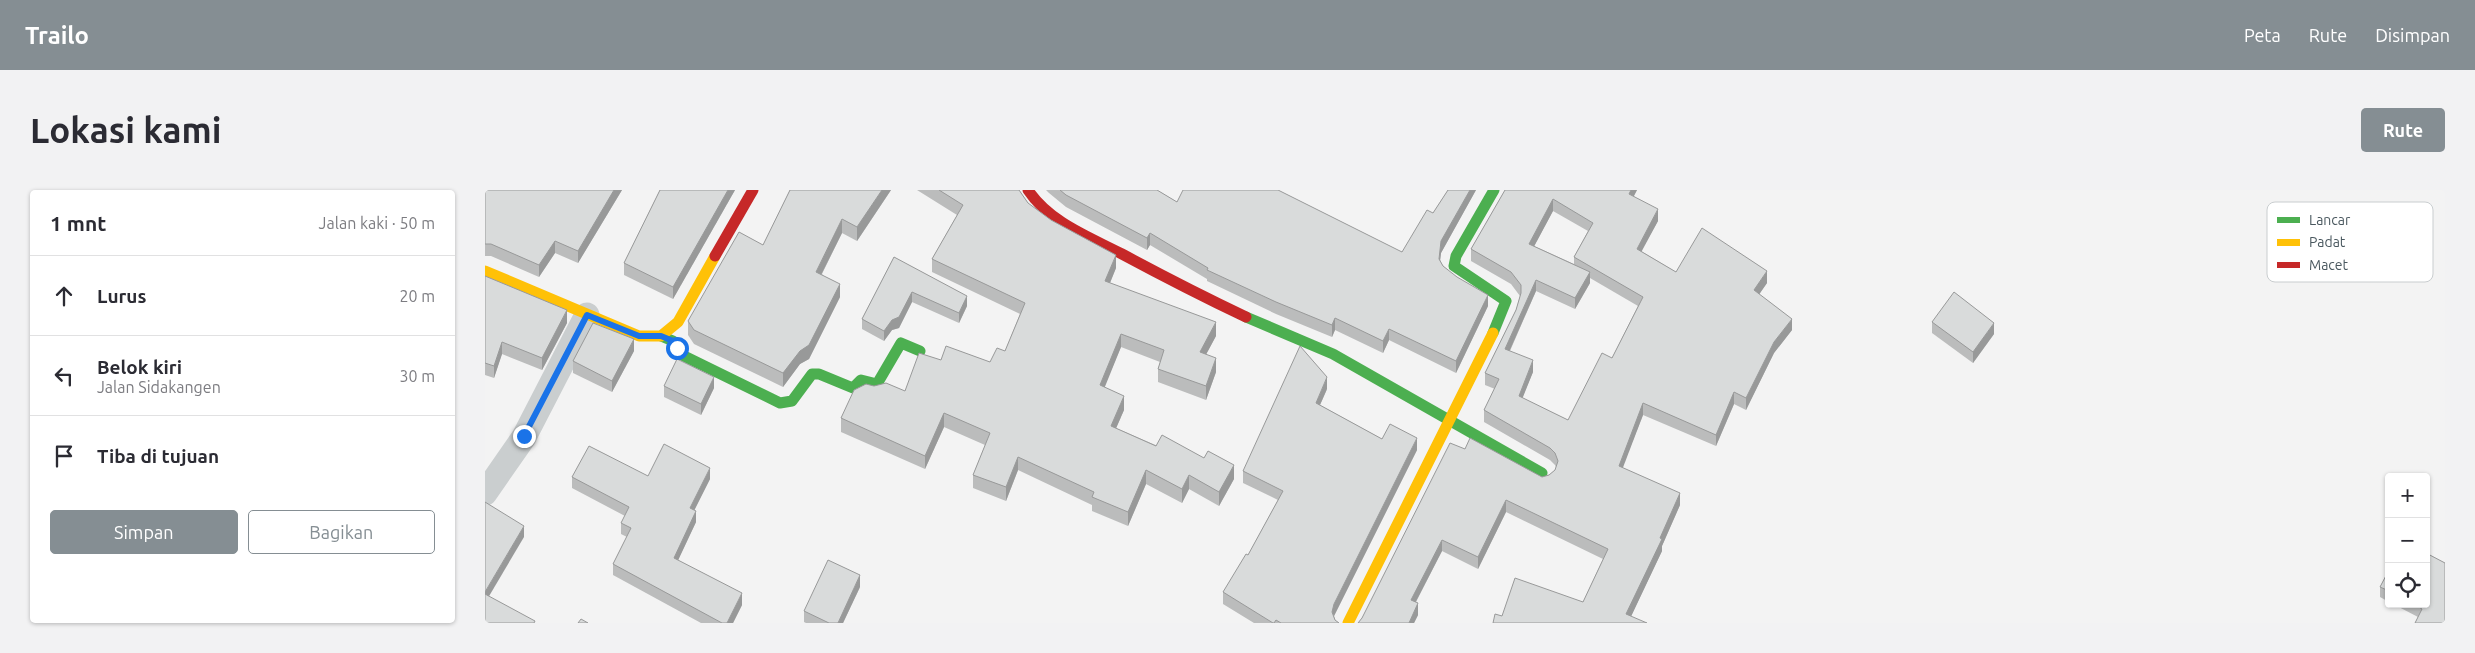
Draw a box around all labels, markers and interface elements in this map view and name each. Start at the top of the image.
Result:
text: Trailo [25,22,89,49]
text: Peta [2244,25,2281,45]
text: Rute [2309,25,2347,45]
text: Disimpan [2375,25,2450,45]
button: Rute [2361,108,2445,152]
text: Lokasi kami [30,110,222,150]
legend [2267,202,2433,282]
text: 1 mnt [50,211,106,235]
text: Lancar [2309,212,2351,228]
text: Jalan kaki · 50 m [319,214,435,232]
text: Padat [2309,234,2346,250]
text: Macet [2309,257,2349,273]
icon: ahead [50,282,78,310]
text: Lurus [97,285,146,307]
text: 20 m [399,287,435,305]
route start [666,337,689,360]
text: Belok kiri [97,356,182,378]
icon: left [50,362,78,390]
text: 30 m [399,367,435,385]
text: Jalan Sidakangen [97,378,221,396]
route end [513,425,536,448]
icon: arrive [50,442,78,470]
text: Tiba di tujuan [97,445,219,467]
map controls [2385,473,2430,608]
button: + [2385,473,2430,518]
button: Simpan [50,510,238,554]
button: Bagikan [248,510,435,554]
button: − [2385,518,2430,563]
button: locate [2385,563,2430,608]

